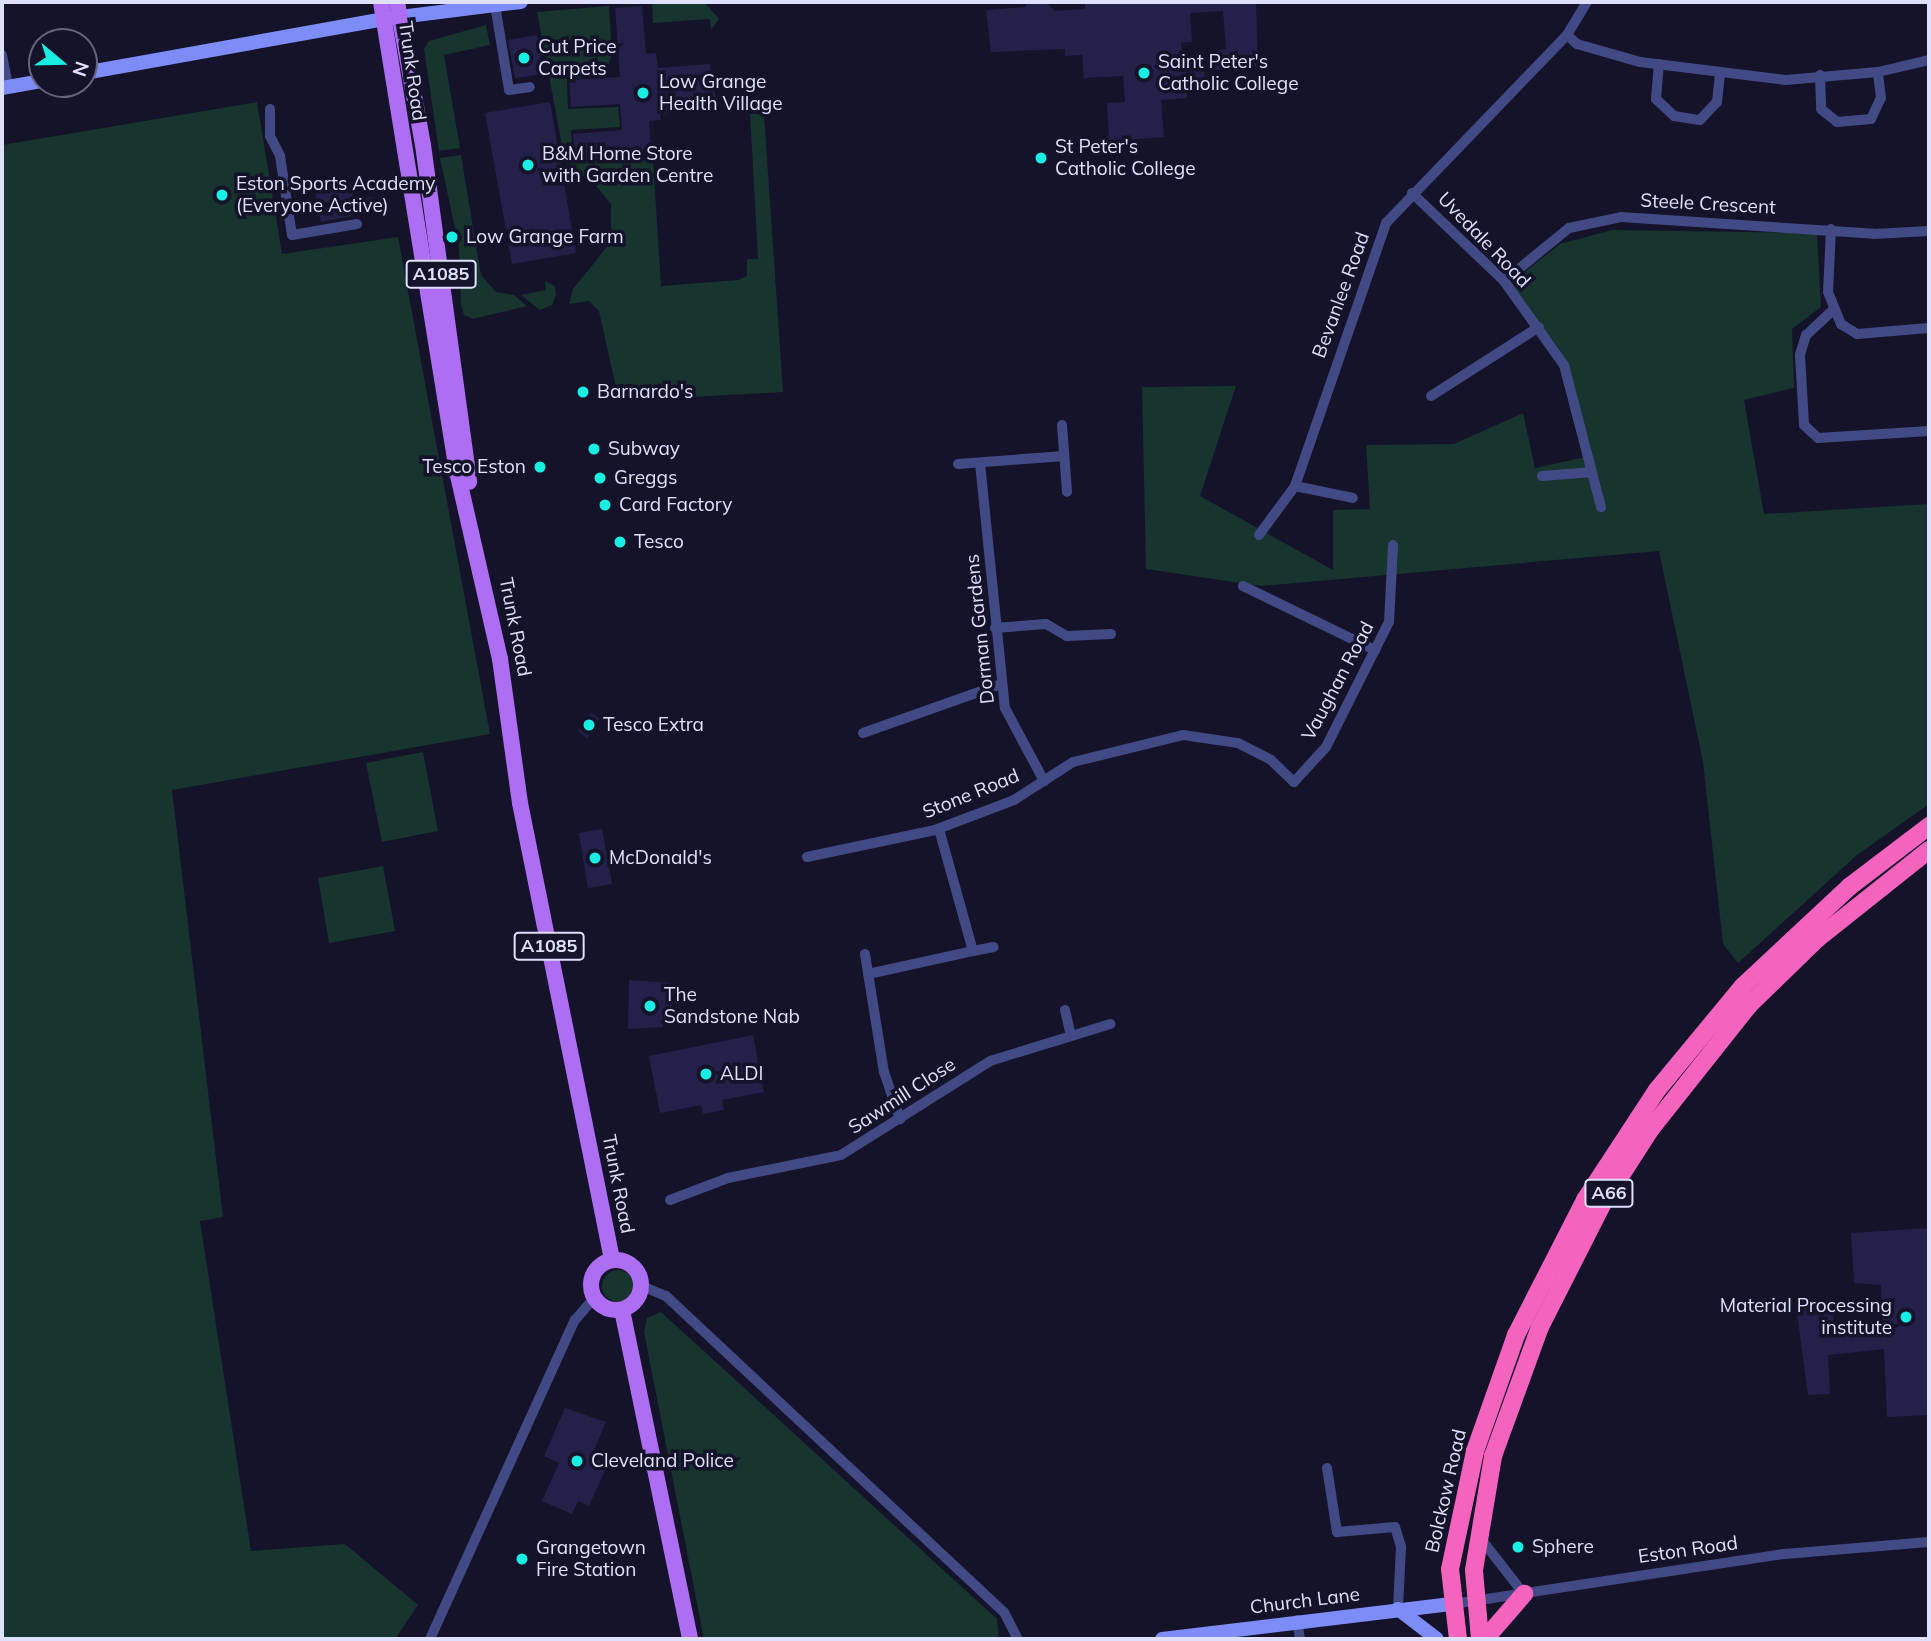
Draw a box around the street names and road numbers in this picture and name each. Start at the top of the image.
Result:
street label: Trunk Road [394,20,430,122]
street label: Uvedale Road [1433,188,1535,292]
street label: Steele Crescent [1640,189,1776,219]
street label: Bevanlee Road [1308,229,1374,361]
road number: A1085 [404,260,478,288]
street label: Dorman Gardens [961,553,999,705]
street label: Trunk Road [494,576,536,678]
street label: Vaughan Road [1297,618,1379,744]
street label: Stone Road [919,764,1023,824]
road number: A1085 [512,931,586,960]
street label: Sawmill Close [844,1053,960,1139]
street label: Trunk Road [597,1133,639,1235]
road number: A66 [1583,1178,1635,1208]
street label: Bolckow Road [1421,1427,1471,1555]
street label: Eston Road [1637,1532,1739,1568]
street label: Church Lane [1249,1583,1361,1619]

